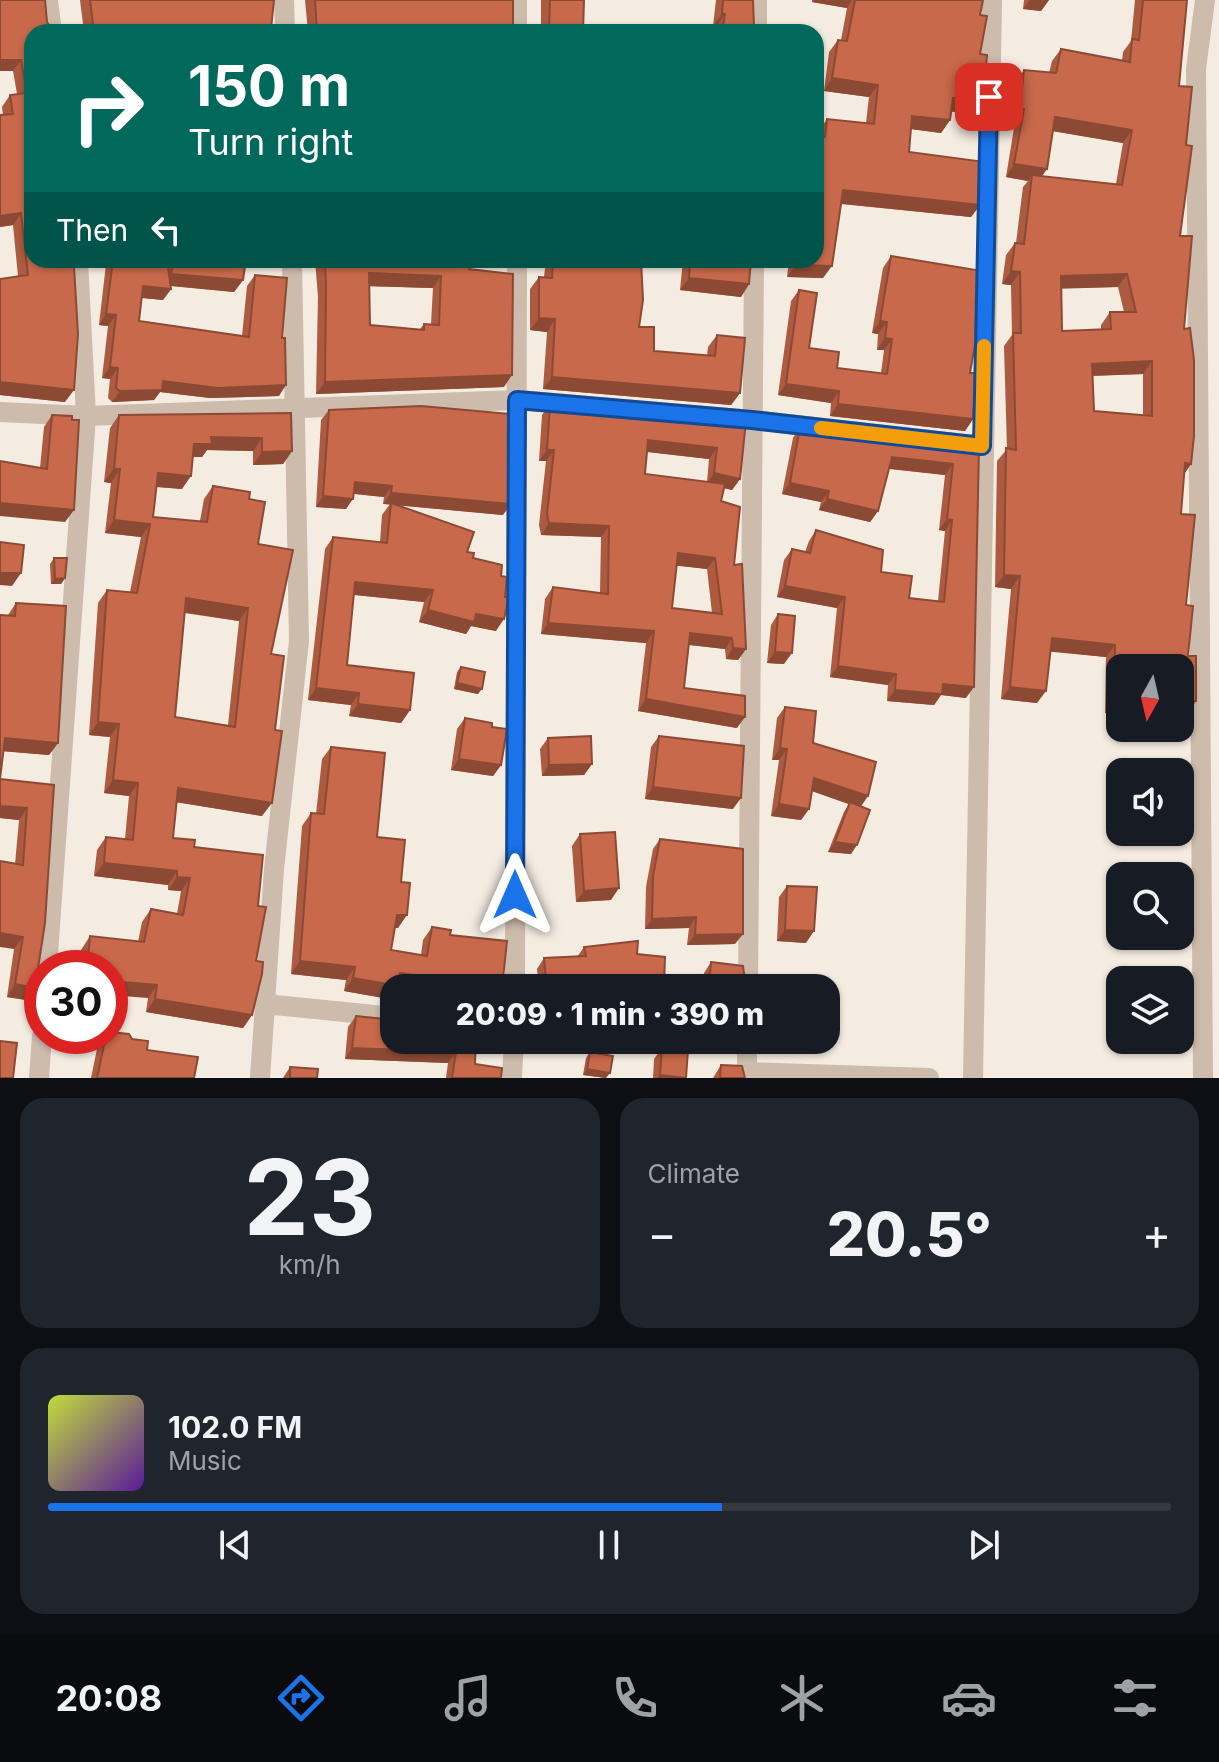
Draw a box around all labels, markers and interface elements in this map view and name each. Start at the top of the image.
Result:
text: 150 m [188,52,350,120]
icon: right [56,56,160,160]
pin [955,63,1023,131]
icon: arrive [967,75,1011,119]
text: Turn right [188,120,353,164]
icon: left [144,208,188,252]
text: Then [56,212,128,248]
north arrow [1106,654,1194,742]
map controls [1106,654,1194,1054]
button: sound [1106,758,1194,846]
position arrow [473,853,557,937]
button: search [1106,862,1194,950]
speed limit sign: 30 [24,950,128,1054]
button: layers [1106,966,1194,1054]
text: 20:09 · 1 min · 390 m [456,996,764,1032]
text: 23 [243,1134,376,1260]
text: Climate [648,1158,740,1189]
text: 20.5° [827,1198,992,1270]
text: − [648,1207,677,1261]
text: + [1142,1207,1171,1261]
text: km/h [279,1249,341,1280]
text: 102.0 FM [168,1409,302,1445]
text: Music [168,1445,242,1476]
icon: previous [213,1523,257,1567]
icon: pause [587,1523,631,1567]
icon: next [962,1523,1006,1567]
icon: directions [273,1670,329,1726]
icon: music [440,1670,496,1726]
icon: phone [607,1670,663,1726]
icon: climate [774,1670,830,1726]
icon: car [941,1670,997,1726]
icon: filters [1107,1670,1163,1726]
text: 20:08 [55,1676,162,1720]

